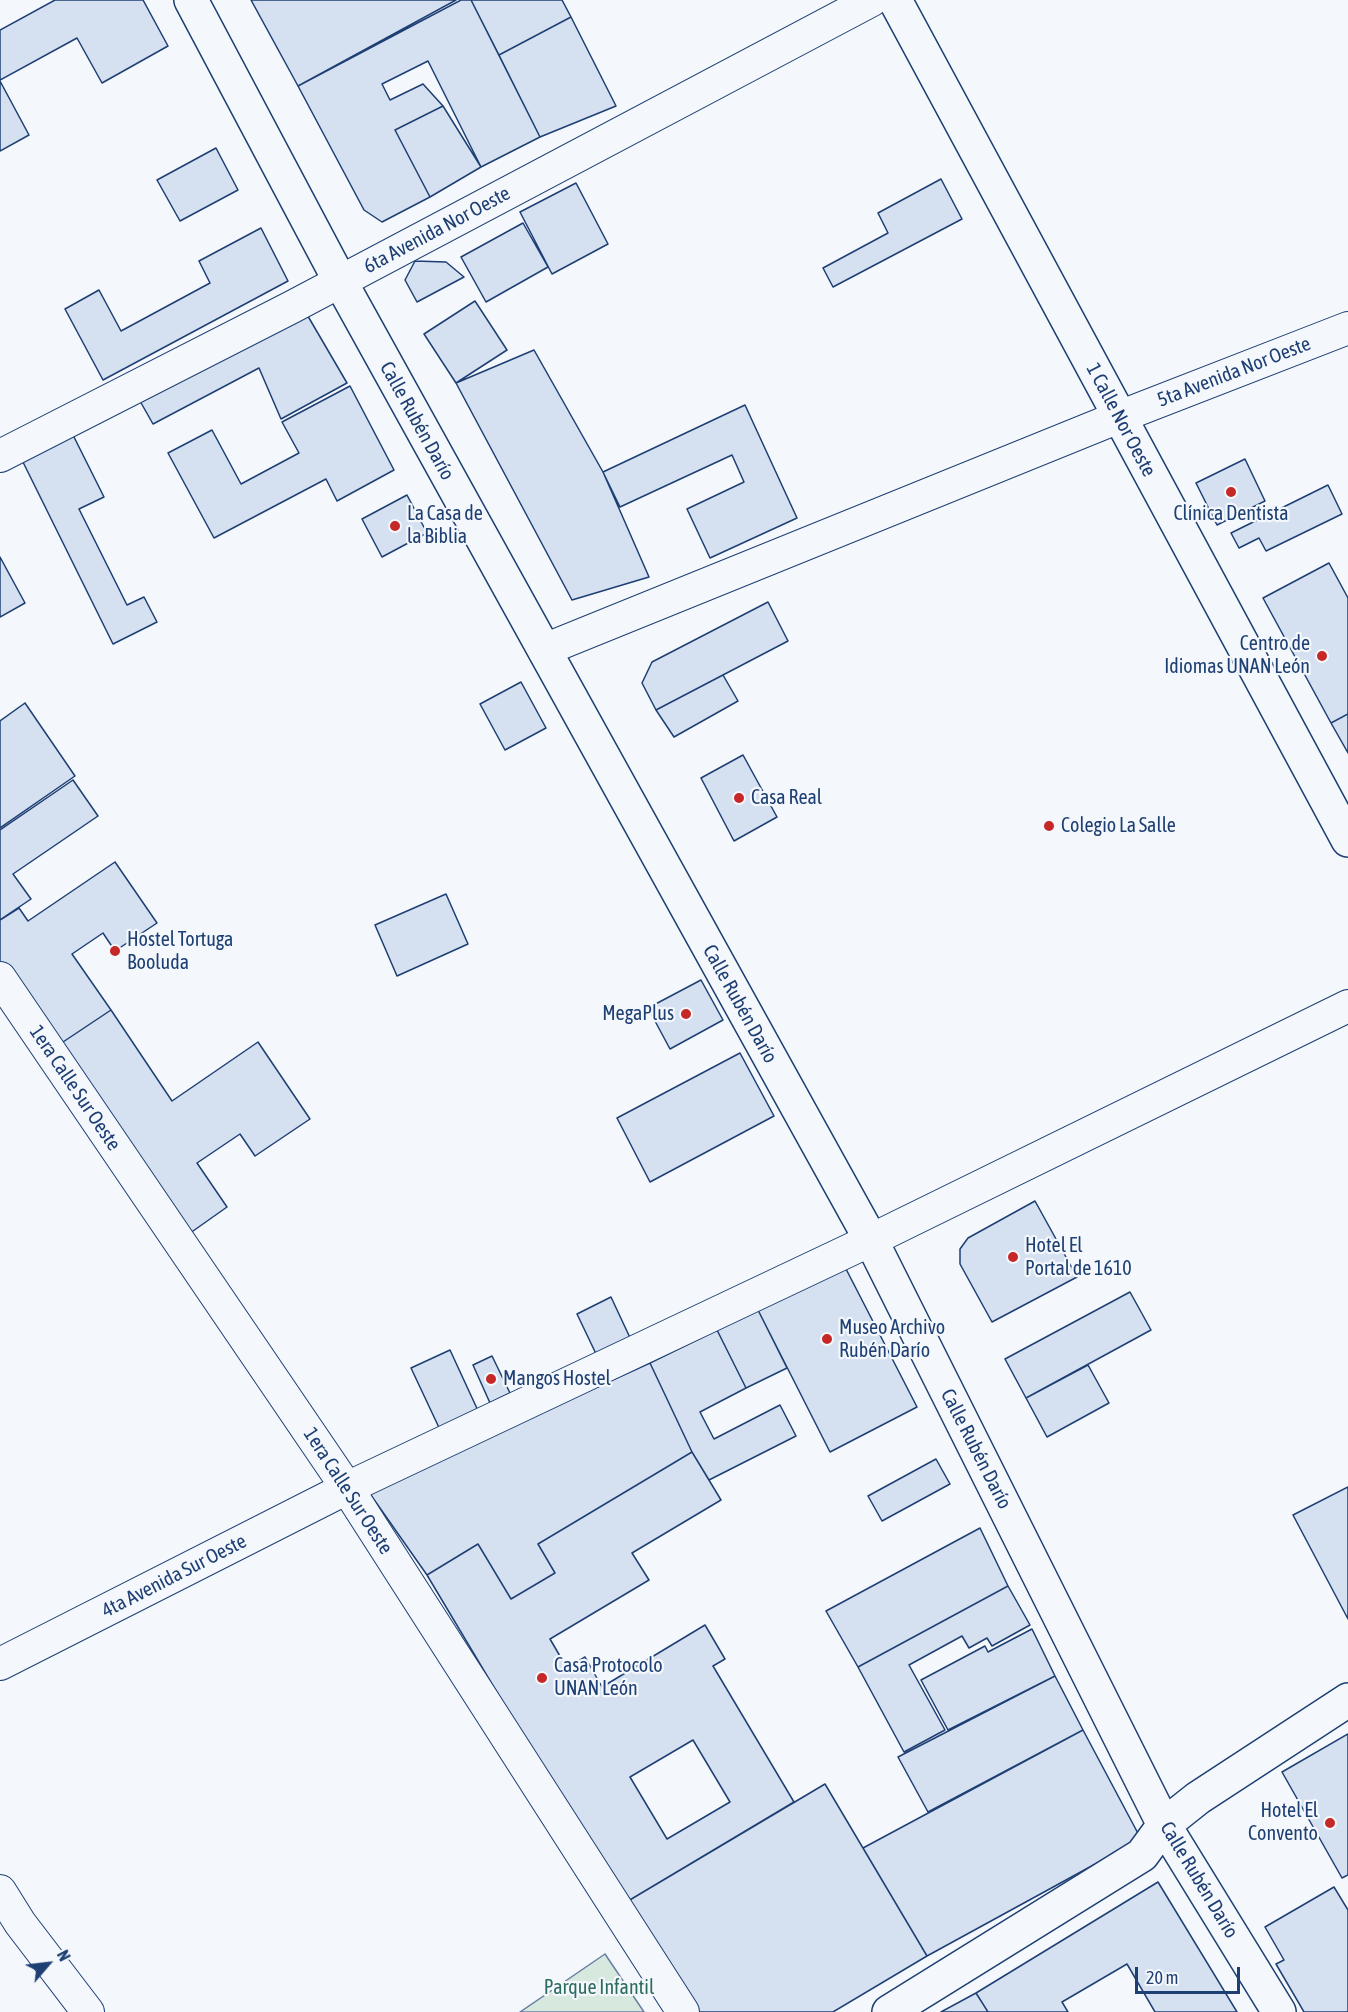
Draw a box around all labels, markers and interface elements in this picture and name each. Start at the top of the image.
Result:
street label: 6ta Avenida Nor Oeste [360,181,514,279]
street label: 5ta Avenida Nor Oeste [1154,332,1314,412]
street label: Calle Rubén Darío [375,358,459,484]
street label: 1 Calle Nor Oeste [1081,359,1161,481]
marker: Clínica Dentista [1224,485,1238,499]
place label: La Casa de la Biblia [407,502,483,549]
place label: Clínica Dentista [1173,502,1289,526]
marker: La Casa de la Biblia [388,519,402,533]
place label: Centro de Idiomas UNAN León [1164,632,1310,679]
marker: Centro de Idiomas UNAN León [1315,649,1329,663]
place label: Casa Real [751,786,822,810]
marker: Casa Real [732,791,746,805]
place label: Colegio La Salle [1061,814,1176,838]
marker: Colegio La Salle [1042,819,1056,833]
place label: Hostel Tortuga Booluda [127,928,233,975]
street label: Calle Rubén Darío [698,941,782,1067]
marker: Hostel Tortuga Booluda [108,944,122,958]
place label: MegaPlus [602,1002,674,1026]
marker: MegaPlus [679,1007,693,1021]
street label: 1era Calle Sur Oeste [24,1021,126,1155]
place label: Hotel El Portal de 1610 [1025,1234,1132,1281]
marker: Hotel El Portal de 1610 [1006,1250,1020,1264]
place label: Museo Archivo Rubén Darío [839,1316,945,1363]
marker: Museo Archivo Rubén Darío [820,1332,834,1346]
place label: Mangos Hostel [503,1367,611,1391]
marker: Mangos Hostel [484,1372,498,1386]
street label: Calle Rubén Darío [935,1385,1017,1513]
street label: 1era Calle Sur Oeste [298,1423,398,1559]
street label: 4ta Avenida Sur Oeste [98,1529,250,1623]
place label: Casa Protocolo UNAN León [554,1654,663,1701]
marker: Casa Protocolo UNAN León [535,1671,549,1685]
place label: Hotel El Convento [1248,1799,1318,1846]
marker: Hotel El Convento [1323,1816,1337,1830]
street label: Calle Rubén Darío [1155,1817,1243,1943]
north arrow [18,1934,78,1994]
text: N [54,1947,74,1964]
scale bar [1138,1955,1243,1993]
text: 20 m [1146,1967,1178,1988]
park label: Parque Infantil [544,1976,654,2000]

